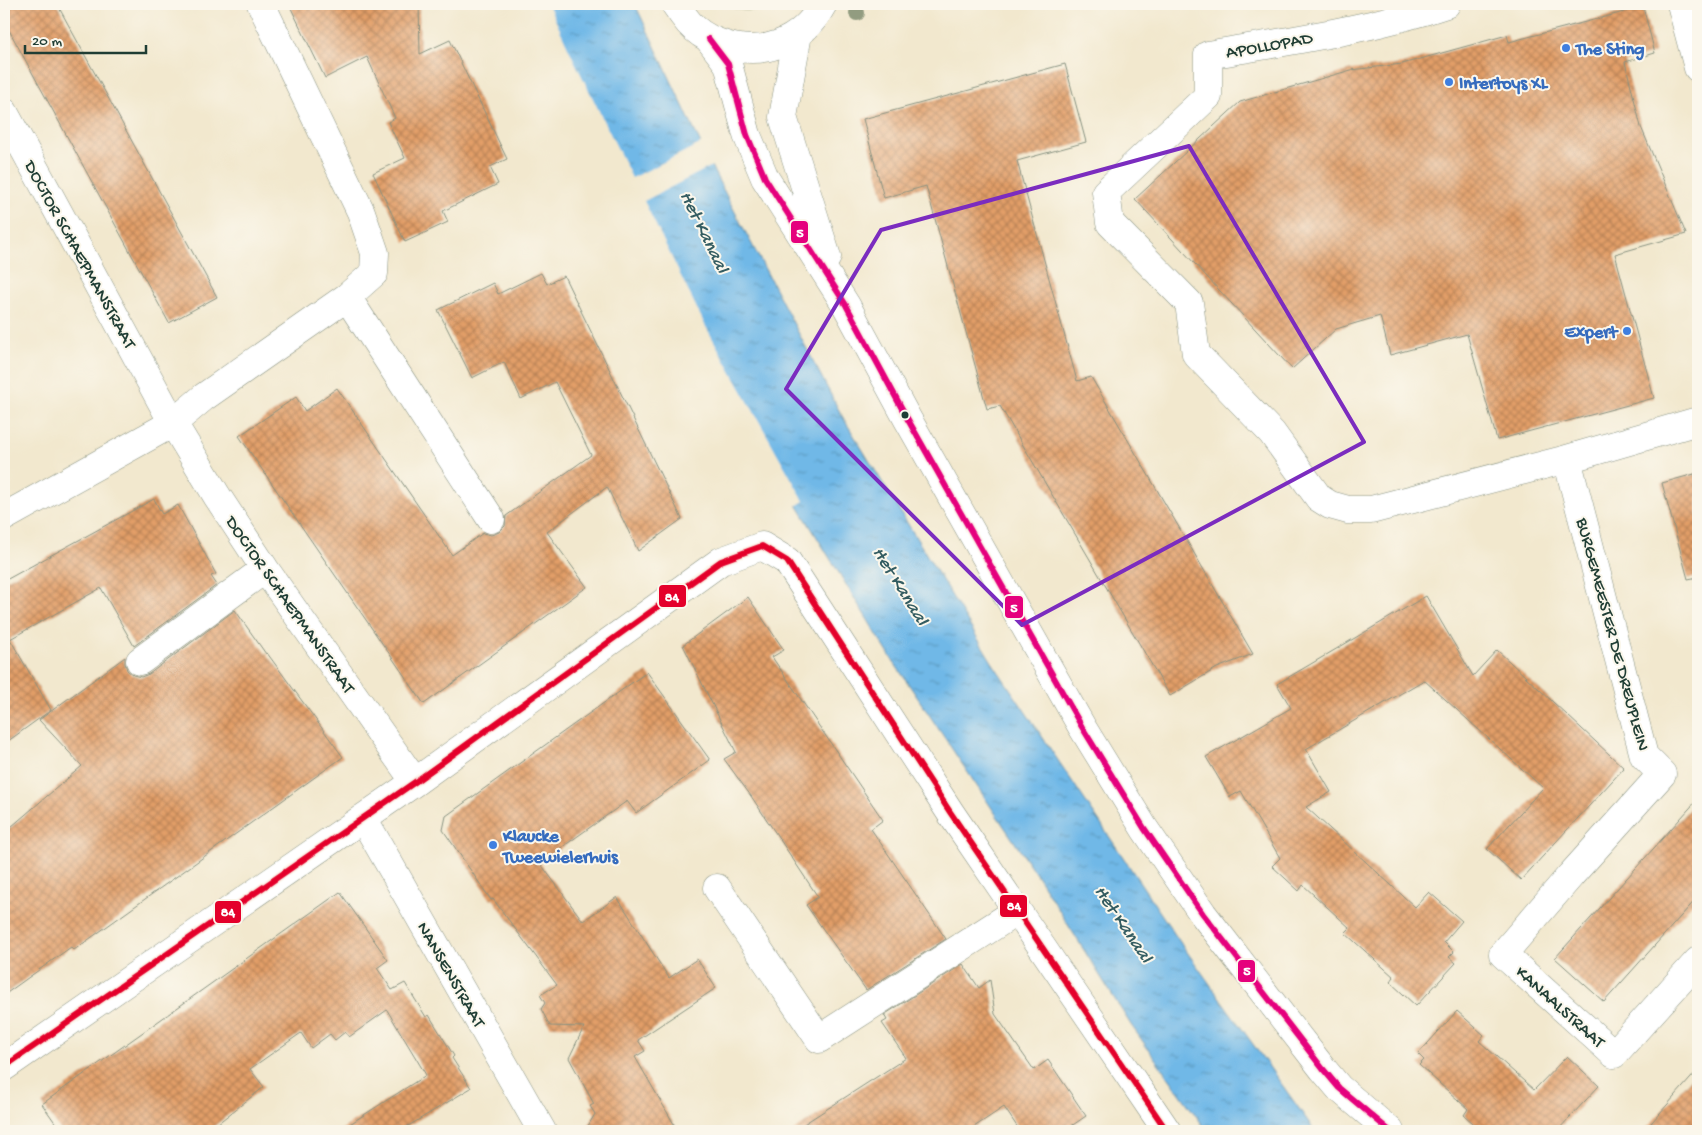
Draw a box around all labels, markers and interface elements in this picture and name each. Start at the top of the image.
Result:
scale bar [25,22,146,54]
street label: APOLLOPAD [1224,28,1315,64]
text: 20 m [32,33,62,51]
place label: The Sting [1574,40,1645,61]
marker: The Sting [1560,42,1572,54]
place label: Intertoys XL [1459,74,1549,95]
marker: Intertoys XL [1443,76,1455,88]
street label: DOCTOR SCHAEPMANSTRAAT [18,157,140,354]
water label: Het Kanaal [673,188,733,279]
line badge: 5 [790,220,809,244]
text: 5 [796,226,804,243]
place label: Expert [1564,323,1619,344]
marker: Expert [1621,325,1633,337]
unlabelled marker [900,410,910,420]
street label: DOCTOR SCHAEPMANSTRAAT [219,512,359,699]
street label: BURGEMEESTER DE DREUPLEIN [1570,515,1653,754]
water label: Het Kanaal [866,543,933,632]
line badge: 84 [658,584,687,608]
text: 84 [665,590,680,607]
line badge: 5 [1004,595,1024,619]
text: 5 [1010,601,1018,618]
place label: Klaucke Tweewielerhuis [501,827,619,869]
marker: Klaucke Tweewielerhuis [487,839,499,851]
water label: Het Kanaal [1088,882,1157,969]
line badge: 84 [999,894,1028,918]
text: 84 [1007,899,1022,916]
line badge: 84 [214,900,242,924]
text: 84 [221,905,236,922]
street label: NANSENSTRAAT [411,919,489,1033]
line badge: 5 [1237,959,1256,983]
street label: KANAALSTRAAT [1510,962,1609,1054]
text: 5 [1243,964,1251,981]

